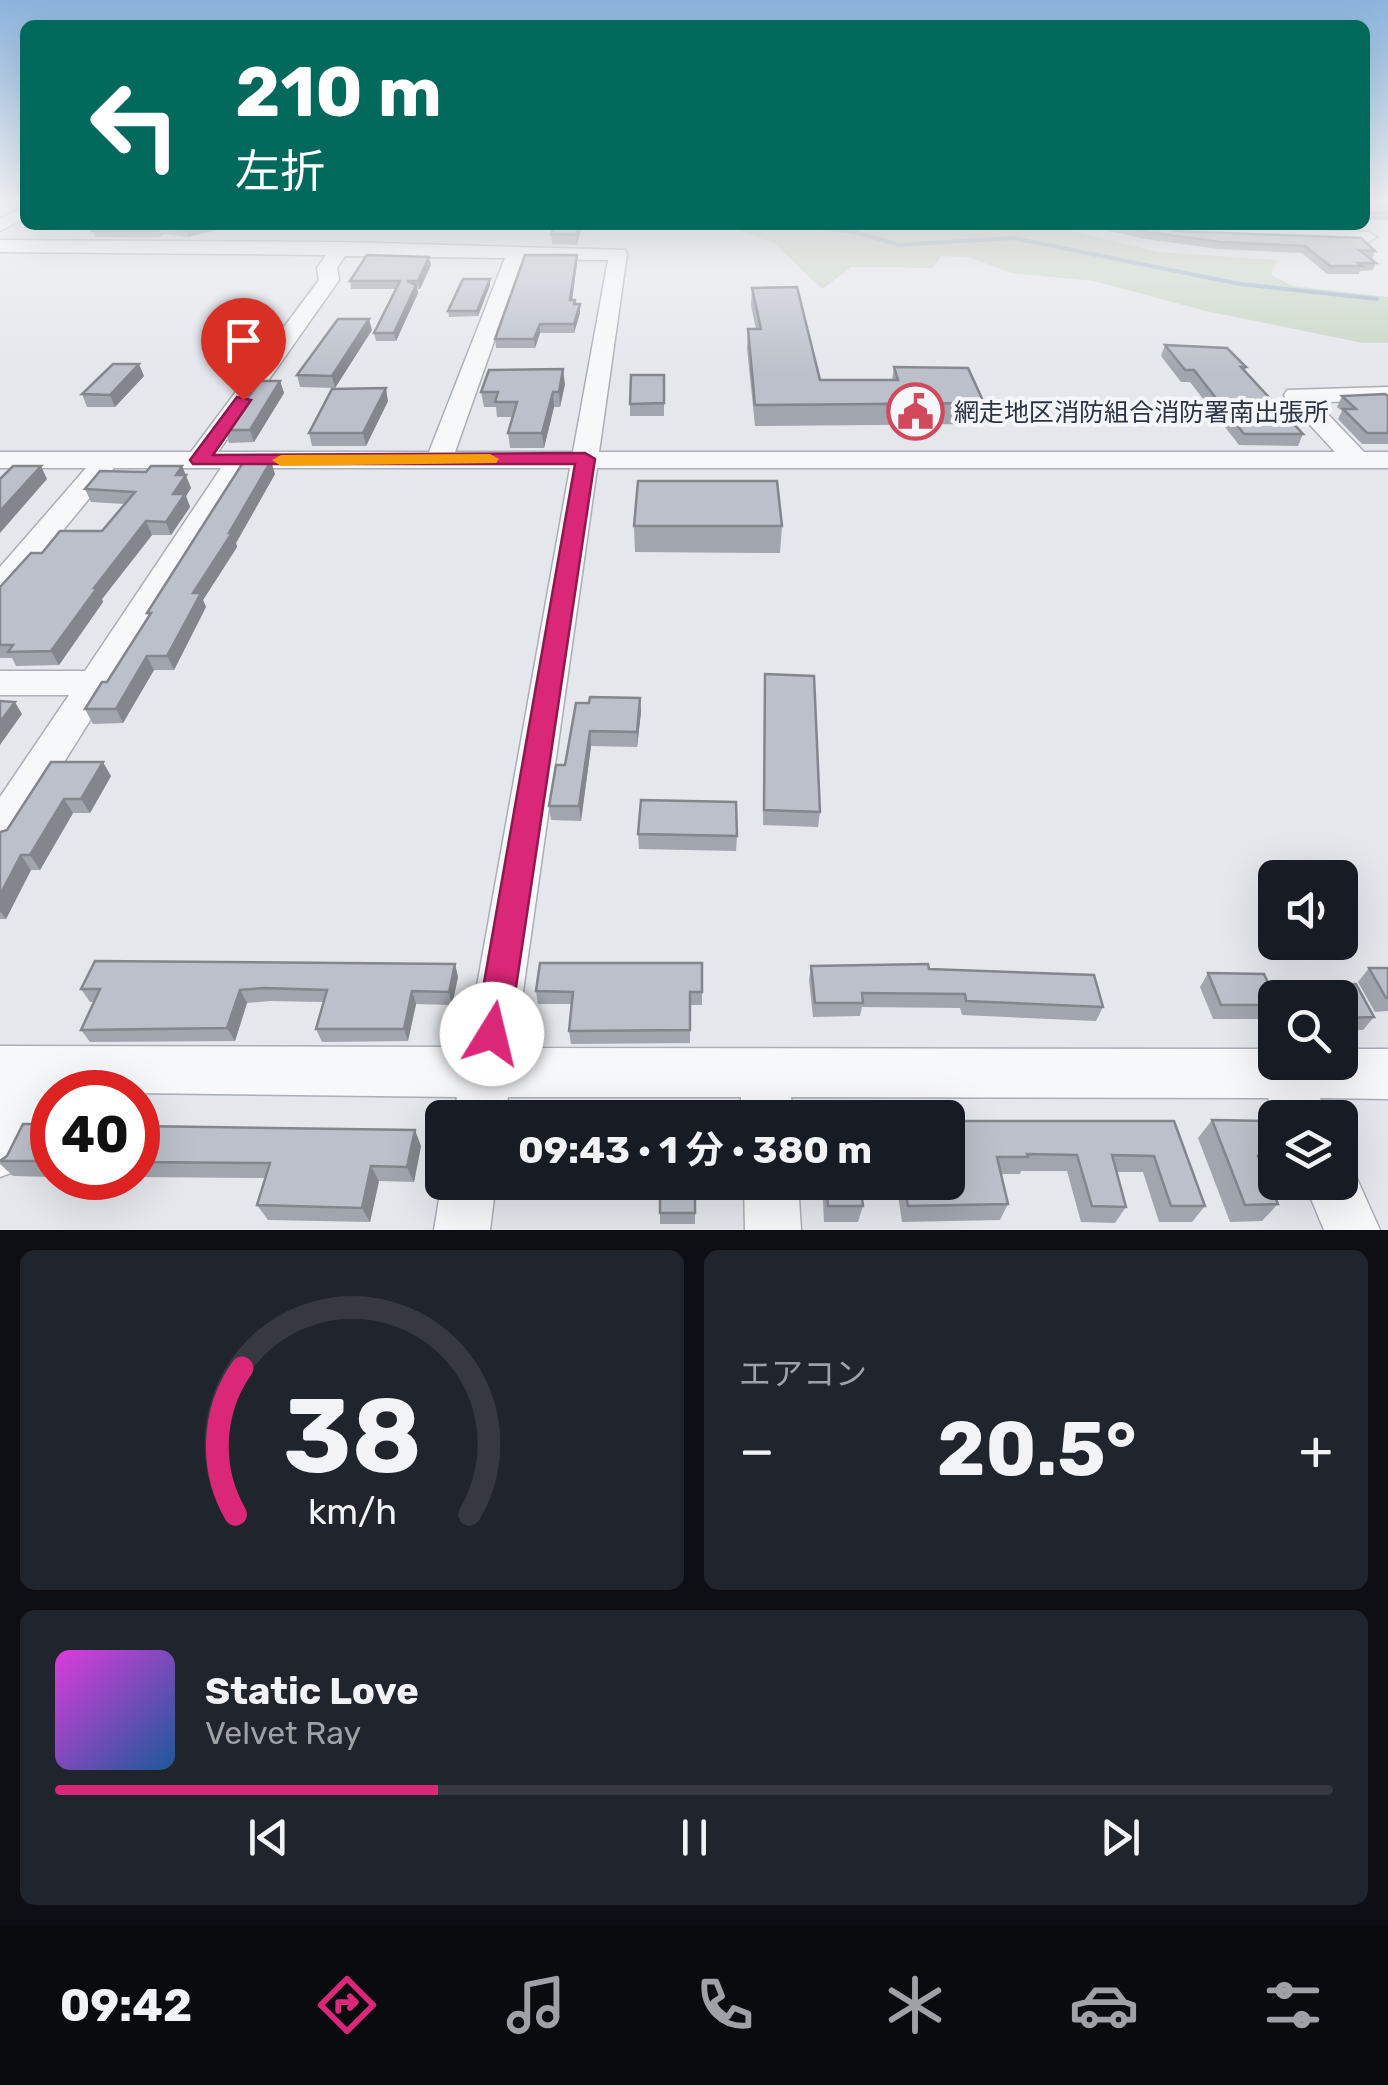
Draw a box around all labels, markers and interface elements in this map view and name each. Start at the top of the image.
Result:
text: 210 m [235,51,442,134]
icon: left [70,60,200,190]
text: 左折 [235,145,325,198]
pin [201,298,286,401]
icon: arrive [216,313,271,368]
public building icon: 網走地区消防組合消防署南出張所 [885,382,945,442]
place label: 網走地区消防組合消防署南出張所 [954,398,1329,427]
map controls [1258,860,1358,1200]
button: sound [1258,860,1358,960]
button: search [1258,980,1358,1080]
position arrow [440,982,544,1086]
speed limit sign: 40 [30,1070,160,1200]
button: layers [1258,1100,1358,1200]
text: 09:43 · 1 分 · 380 m [518,1127,872,1173]
text: エアコン [739,1355,867,1393]
text: 38 [283,1375,421,1498]
text: 20.5° [937,1405,1137,1494]
text: − [739,1418,775,1483]
text: + [1299,1418,1333,1483]
text: km/h [307,1491,397,1533]
text: Static Love [205,1668,419,1714]
text: Velvet Ray [205,1714,361,1752]
icon: previous [241,1810,296,1865]
icon: pause [667,1810,722,1865]
icon: next [1093,1810,1148,1865]
icon: directions [312,1970,382,2040]
icon: music [501,1970,571,2040]
icon: phone [690,1970,760,2040]
icon: climate [880,1970,950,2040]
icon: car [1069,1970,1139,2040]
icon: filters [1258,1970,1328,2040]
text: 09:42 [60,1979,192,2032]

